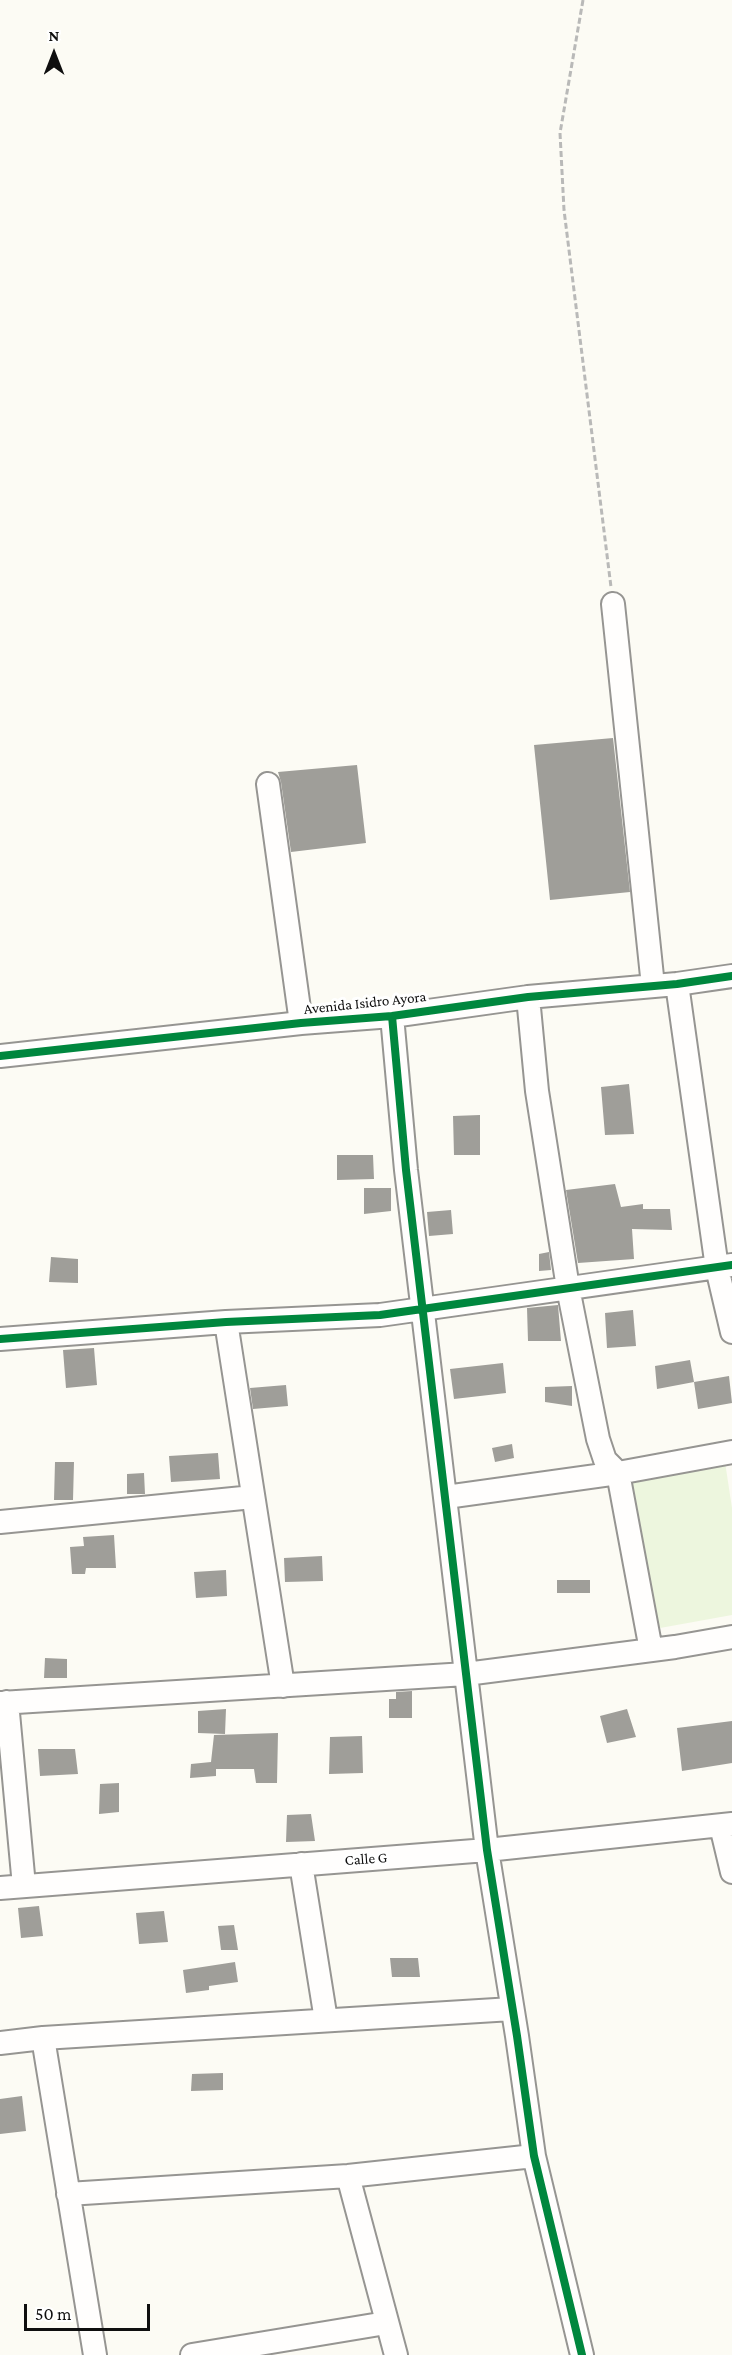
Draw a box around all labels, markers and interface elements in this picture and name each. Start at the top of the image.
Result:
north arrow [24,24,84,84]
text: N [49,27,59,44]
street label: Avenida Isidro Ayora [303,988,427,1018]
street label: Calle G [344,1849,388,1869]
scale bar [27,2292,153,2330]
text: 50 m [35,2304,72,2324]

